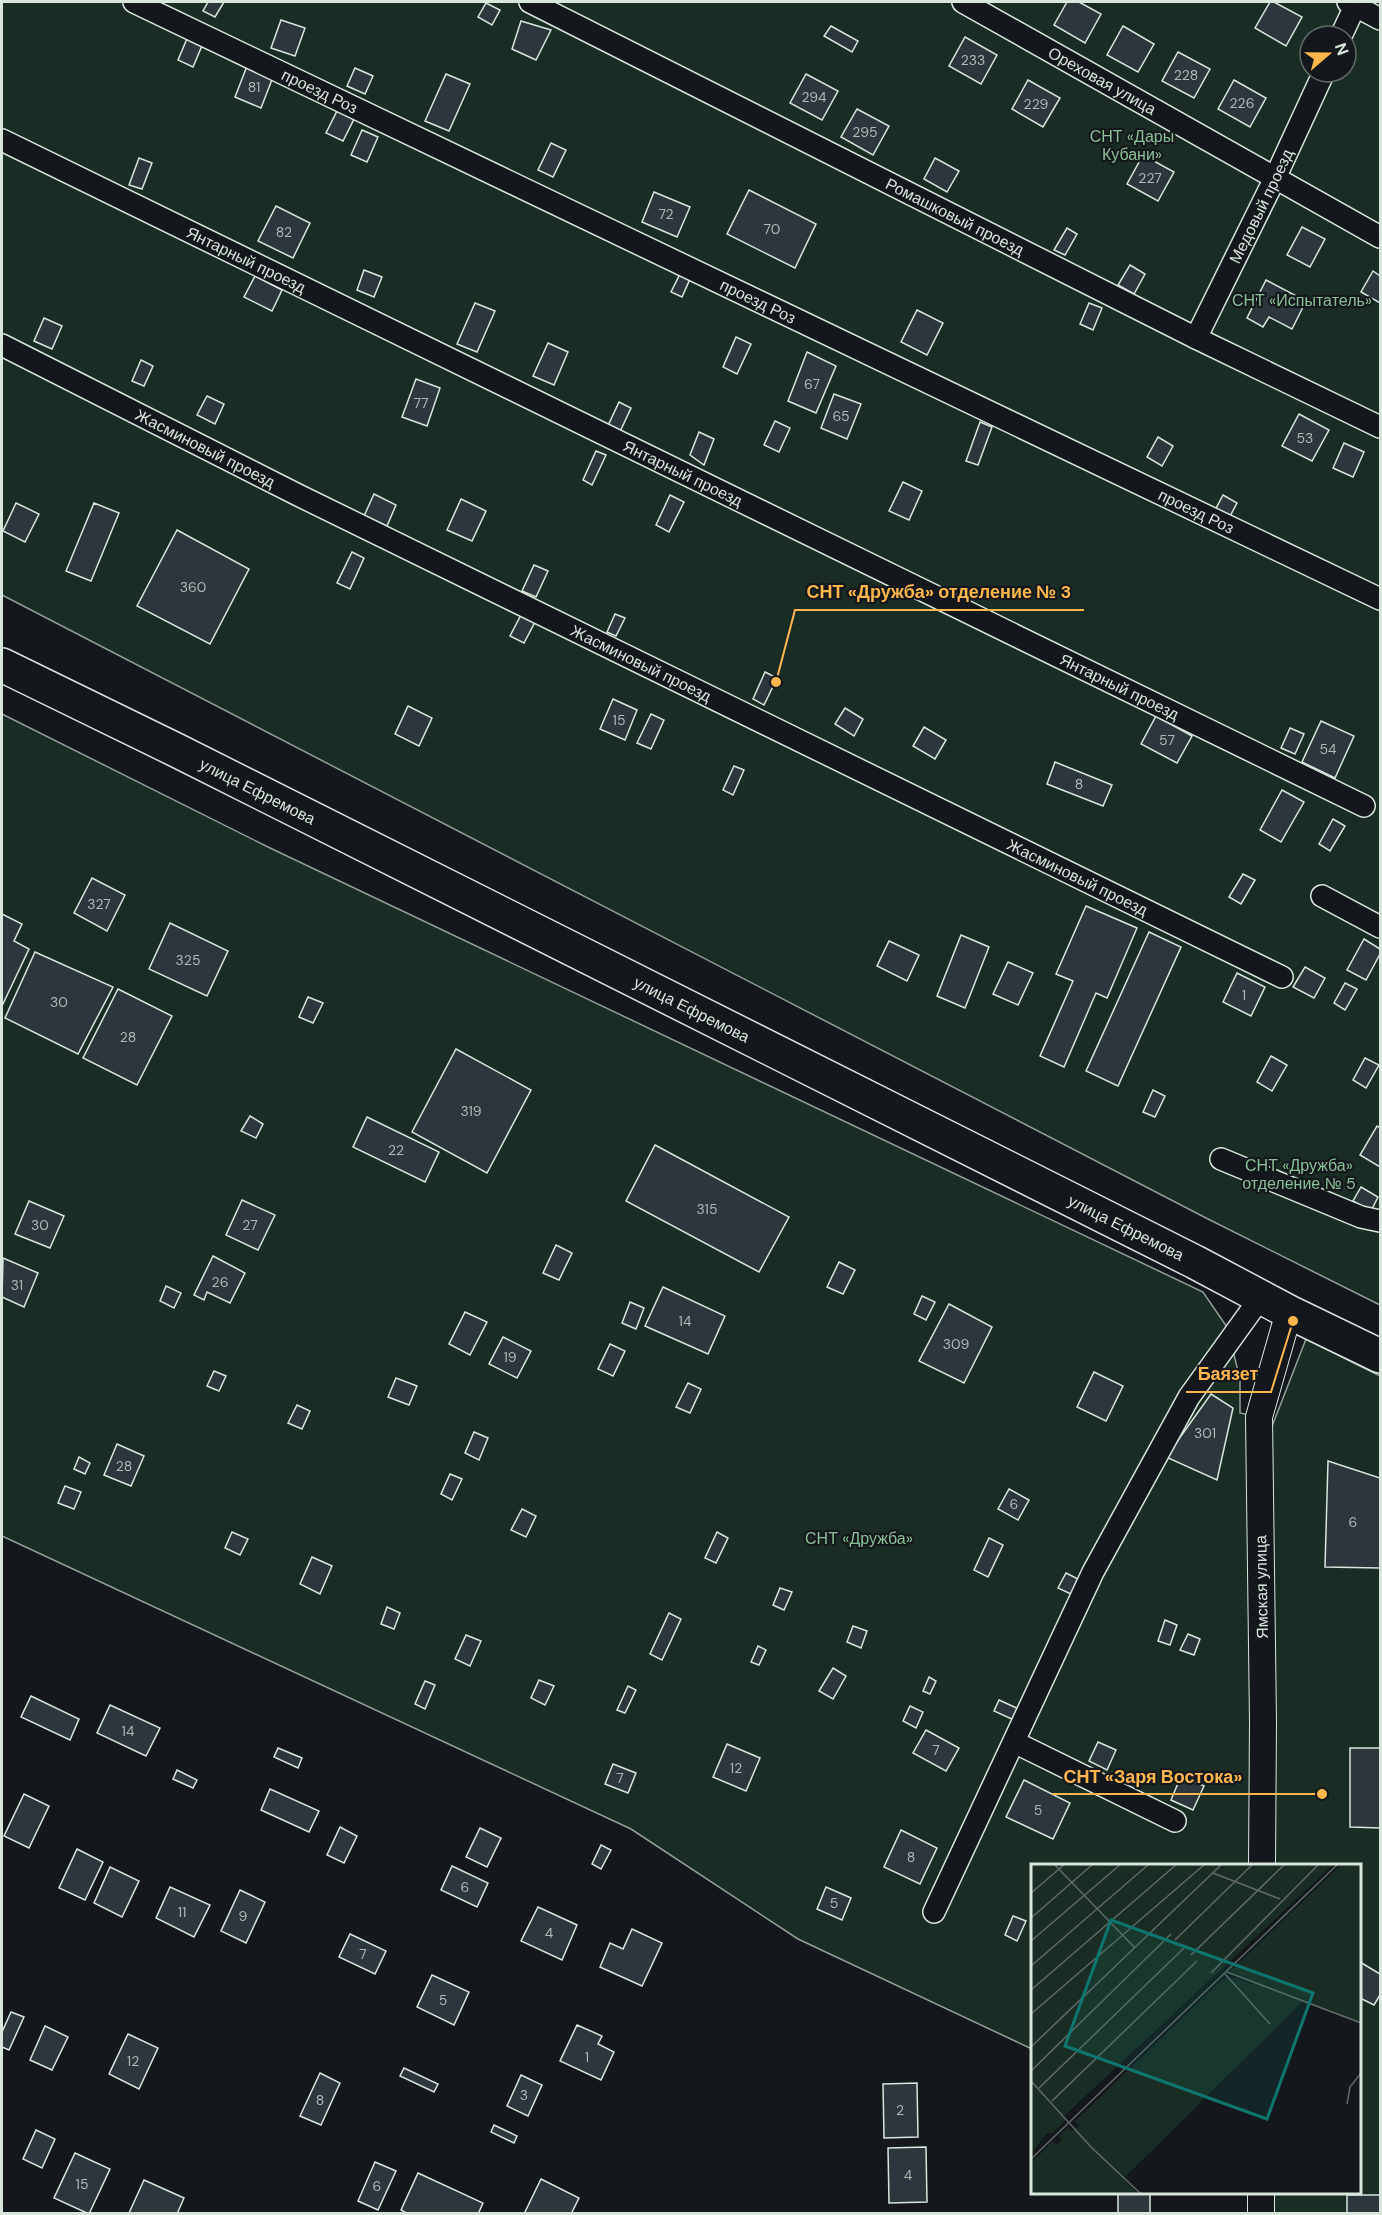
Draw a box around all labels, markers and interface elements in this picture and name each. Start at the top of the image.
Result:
north arrow [1298,24,1358,84]
text: N [1330,40,1353,58]
street label: Ореховая улица [1044,42,1160,120]
house number: 233 [961,51,985,69]
street label: проезд Роз [278,64,361,119]
house number: 228 [1174,66,1198,84]
house number: 81 [248,78,260,96]
house number: 294 [801,88,827,106]
house number: 226 [1230,94,1254,112]
house number: 229 [1024,95,1049,113]
house number: 295 [852,123,878,141]
park label: СНТ «Дары Кубани» [1090,126,1174,165]
street label: Медовый проезд [1224,145,1298,267]
house number: 227 [1138,169,1162,187]
street label: Ромашковый проезд [882,173,1028,261]
house number: 72 [658,205,674,223]
house number: 70 [764,220,780,238]
street label: Янтарный проезд [183,222,310,298]
house number: 82 [276,223,292,241]
street label: проезд Роз [716,274,799,329]
park label: СНТ «Испытатель» [1232,290,1372,311]
house number: 67 [804,375,820,393]
house number: 77 [414,394,428,412]
street label: Жасминовый проезд [132,404,279,493]
house number: 65 [832,407,850,425]
house number: 53 [1297,429,1313,447]
street label: Янтарный проезд [620,435,746,512]
street label: проезд Роз [1155,484,1237,539]
callout: СНТ «Дружба» отделение № 3 [795,574,1084,610]
house number: 360 [180,578,206,596]
text: СНТ «Дружба» отделение № 3 [807,580,1071,604]
street label: Жасминовый проезд [567,620,715,707]
street label: Янтарный проезд [1056,649,1183,725]
house number: 15 [613,711,625,729]
house number: 57 [1159,731,1175,749]
house number: 54 [1319,740,1337,758]
street label: улица Ефремова [196,754,319,829]
house number: 8 [1075,775,1083,793]
street label: Жасминовый проезд [1004,834,1152,921]
house number: 327 [87,895,111,913]
house number: 325 [176,951,200,969]
street label: улица Ефремова [630,972,753,1048]
house number: 1 [1242,986,1246,1004]
house number: 30 [50,993,68,1011]
house number: 28 [120,1028,136,1046]
house number: 319 [460,1102,482,1120]
house number: 22 [388,1141,404,1159]
park label: СНТ «Дружба» отделение № 5 [1242,1155,1356,1194]
street label: улица Ефремова [1064,1190,1188,1266]
house number: 315 [697,1200,717,1218]
house number: 30 [31,1216,49,1234]
house number: 27 [242,1216,258,1234]
house number: 26 [212,1273,228,1291]
house number: 31 [11,1276,23,1294]
house number: 14 [679,1312,692,1330]
house number: 309 [943,1335,970,1353]
house number: 19 [503,1348,517,1366]
callout: Баязет [1186,1356,1271,1392]
text: Баязет [1198,1362,1259,1386]
house number: 301 [1194,1424,1216,1442]
house number: 28 [116,1457,132,1475]
house number: 6 [1010,1495,1018,1513]
house number: 6 [1349,1513,1357,1531]
park label: СНТ «Дружба» [805,1528,913,1549]
street label: Ямская улица [1250,1535,1273,1639]
house number: 14 [122,1722,135,1740]
house number: 7 [932,1741,940,1759]
callout: СНТ «Заря Востока» [1052,1758,1254,1794]
house number: 12 [730,1759,742,1777]
text: СНТ «Заря Востока» [1064,1765,1242,1789]
house number: 7 [616,1769,624,1787]
house number: 5 [1034,1801,1042,1819]
house number: 8 [907,1848,915,1866]
inset map [1031,1864,1361,2194]
house number: 6 [461,1878,469,1896]
house number: 5 [830,1894,838,1912]
house number: 11 [178,1903,186,1921]
house number: 9 [239,1907,248,1925]
house number: 4 [545,1924,554,1942]
house number: 7 [359,1945,367,1963]
house number: 5 [439,1991,447,2009]
house number: 1 [585,2048,589,2066]
house number: 12 [127,2052,139,2070]
house number: 3 [520,2086,528,2104]
house number: 8 [316,2091,324,2109]
house number: 2 [896,2101,904,2119]
house number: 4 [904,2166,913,2184]
house number: 15 [76,2175,88,2193]
house number: 6 [373,2177,381,2195]

